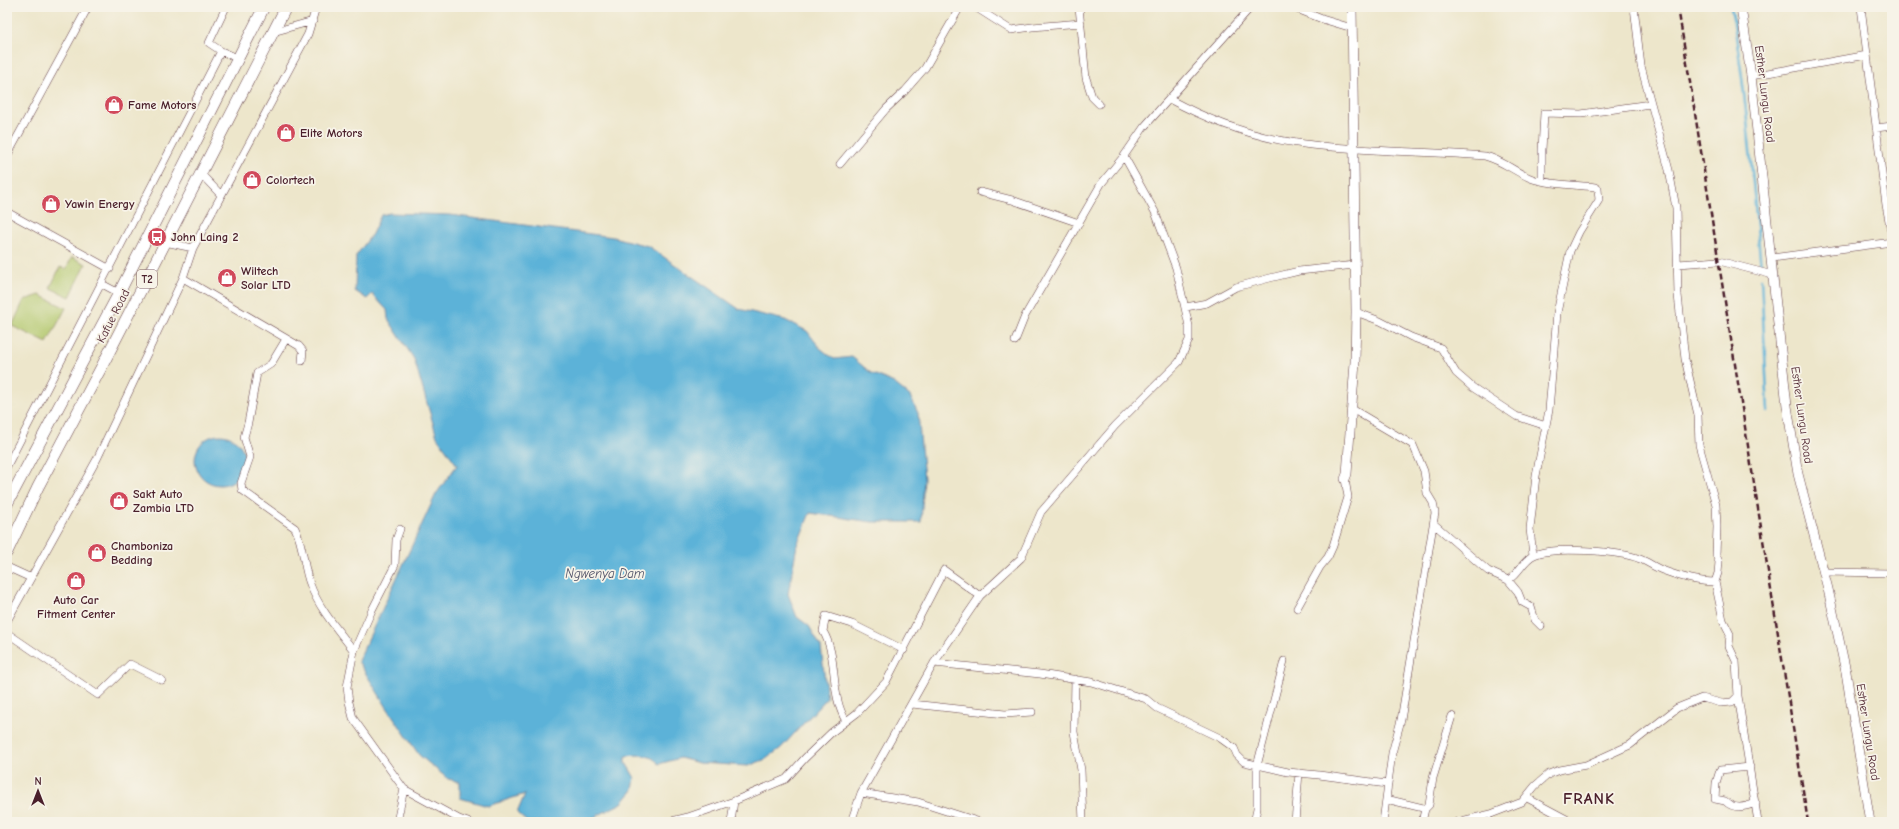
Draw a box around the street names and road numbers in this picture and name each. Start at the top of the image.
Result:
street label: Esther Lungu Road [1752,45,1778,143]
road number: T2 [137,270,157,288]
street label: Kafue Road [94,287,132,345]
street label: Esther Lungu Road [1788,366,1816,464]
street label: Esther Lungu Road [1853,683,1883,781]

